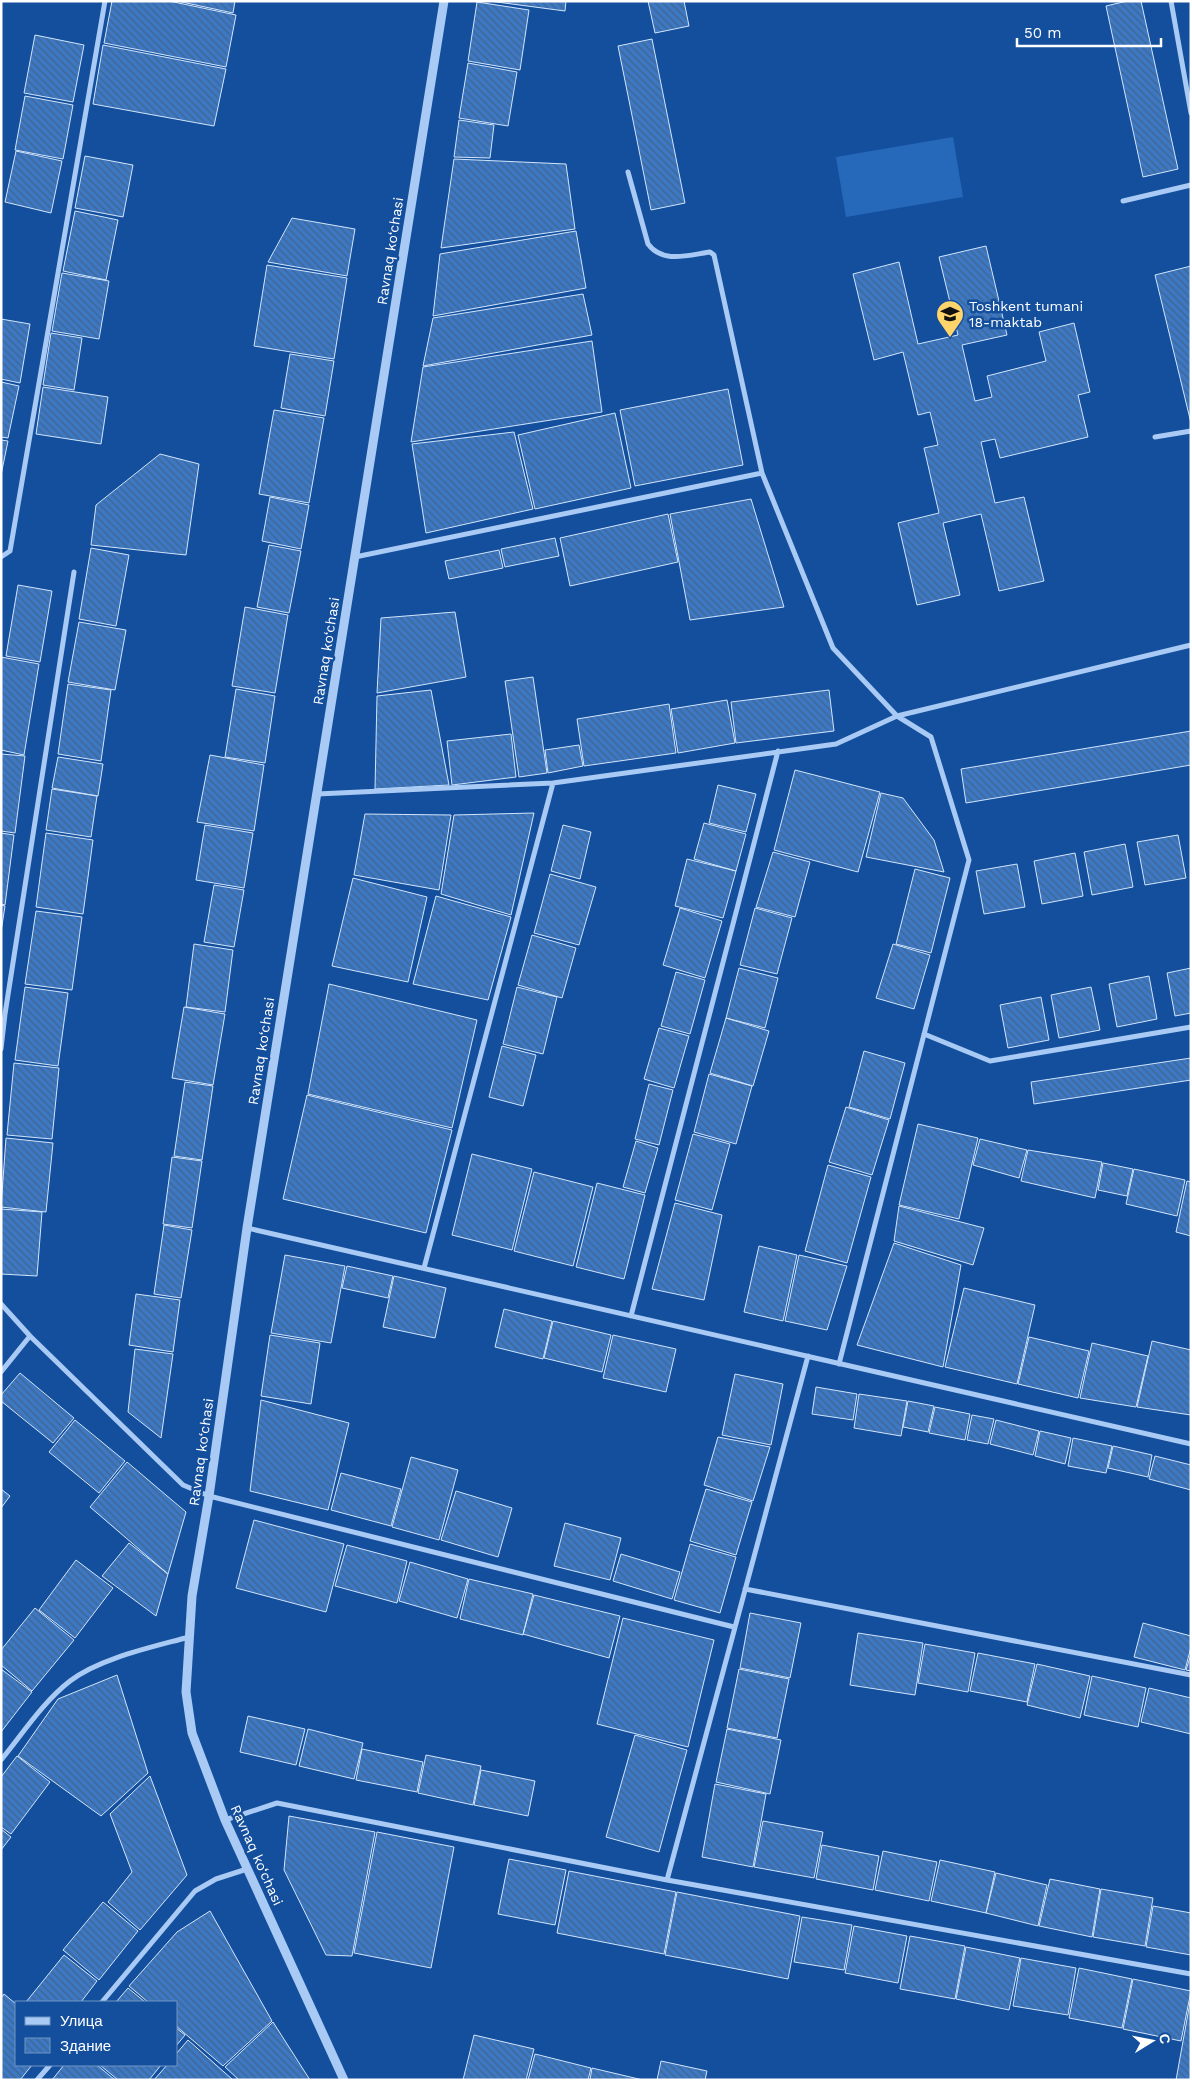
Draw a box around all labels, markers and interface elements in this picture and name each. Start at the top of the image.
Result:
scale bar [1017,15,1161,47]
text: 50 m [1024,24,1061,42]
street label: Ravnaq ko‘chasi [374,196,406,306]
place label: Toshkent tumani 18-maktab [969,298,1083,330]
school or university icon: Toshkent tumani 18-maktab [935,299,965,338]
street label: Ravnaq ko‘chasi [310,596,342,706]
street label: Ravnaq ko‘chasi [245,996,277,1106]
street label: Ravnaq ko‘chasi [186,1397,216,1507]
street label: Ravnaq ko‘chasi [228,1802,286,1908]
legend [15,2001,178,2066]
text: Улица [60,2012,103,2030]
north arrow [1127,2016,1177,2066]
text: С [1156,2032,1174,2045]
text: Здание [60,2037,111,2055]

